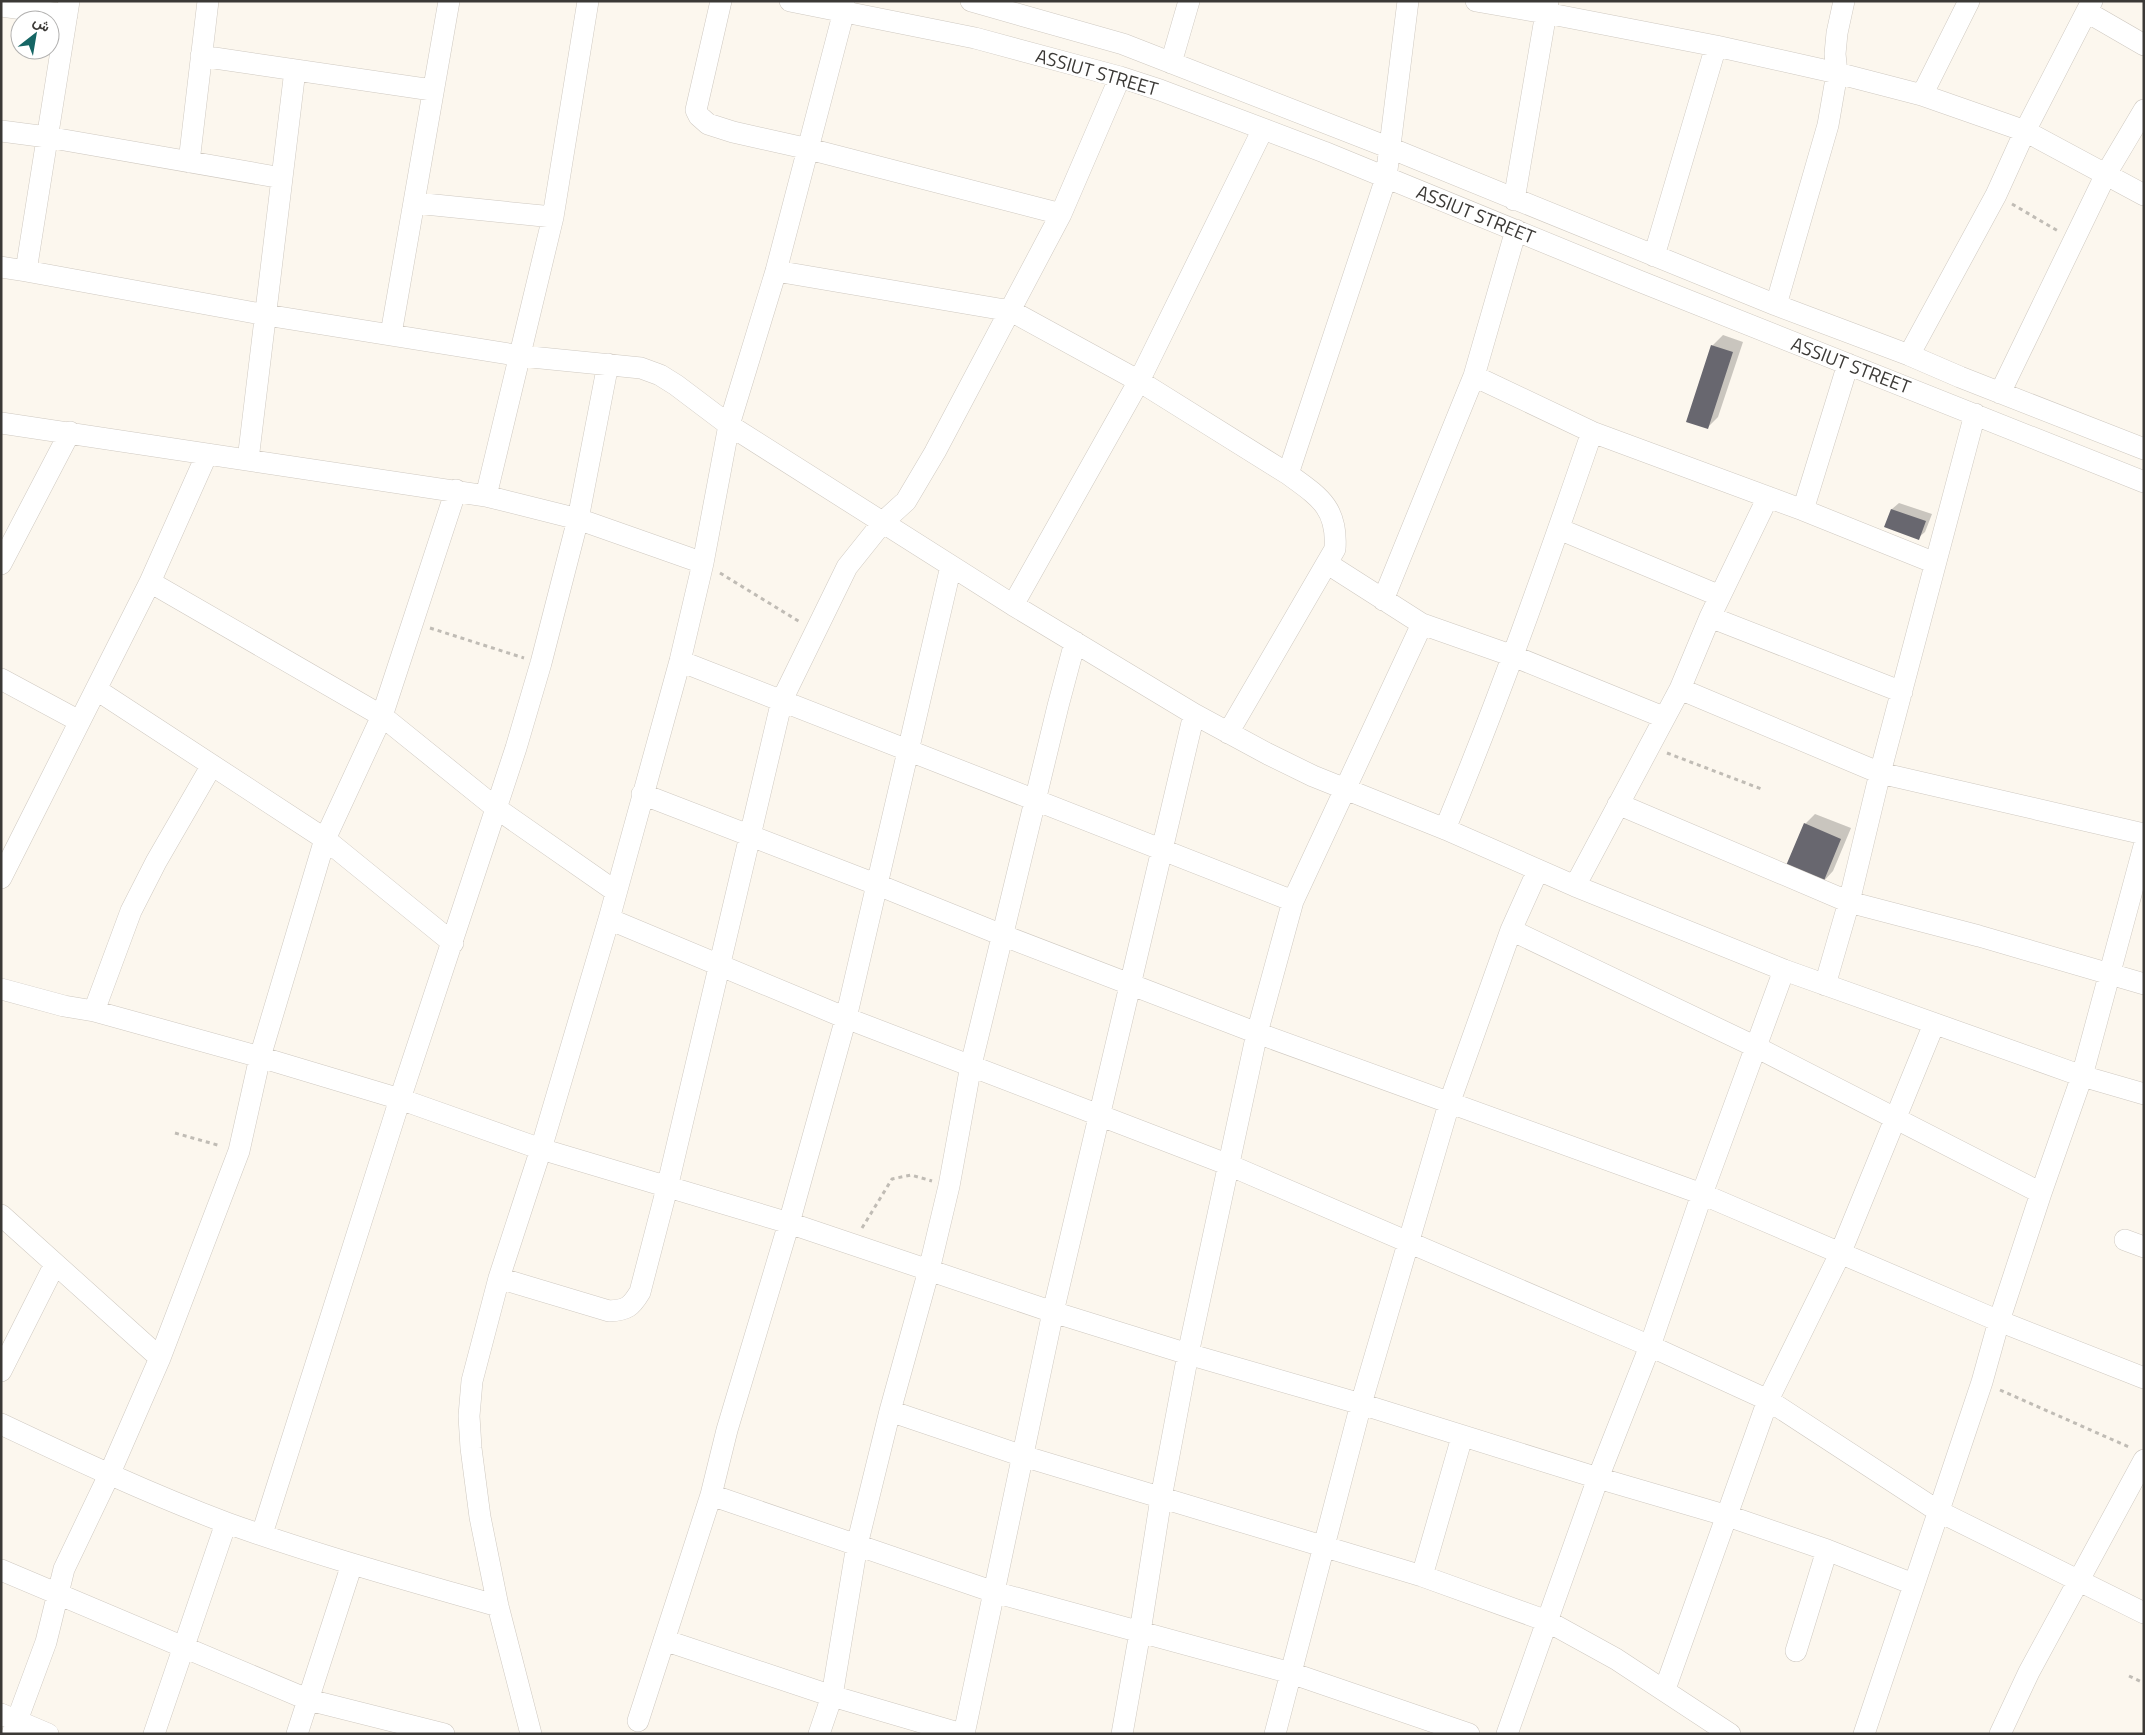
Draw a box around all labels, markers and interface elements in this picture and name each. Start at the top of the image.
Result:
north arrow [10,10,60,60]
text: ش [29,10,55,37]
street label: ASSIUT STREET [1033,40,1162,103]
street label: ASSIUT STREET [1412,177,1540,251]
street label: ASSIUT STREET [1787,328,1915,401]

